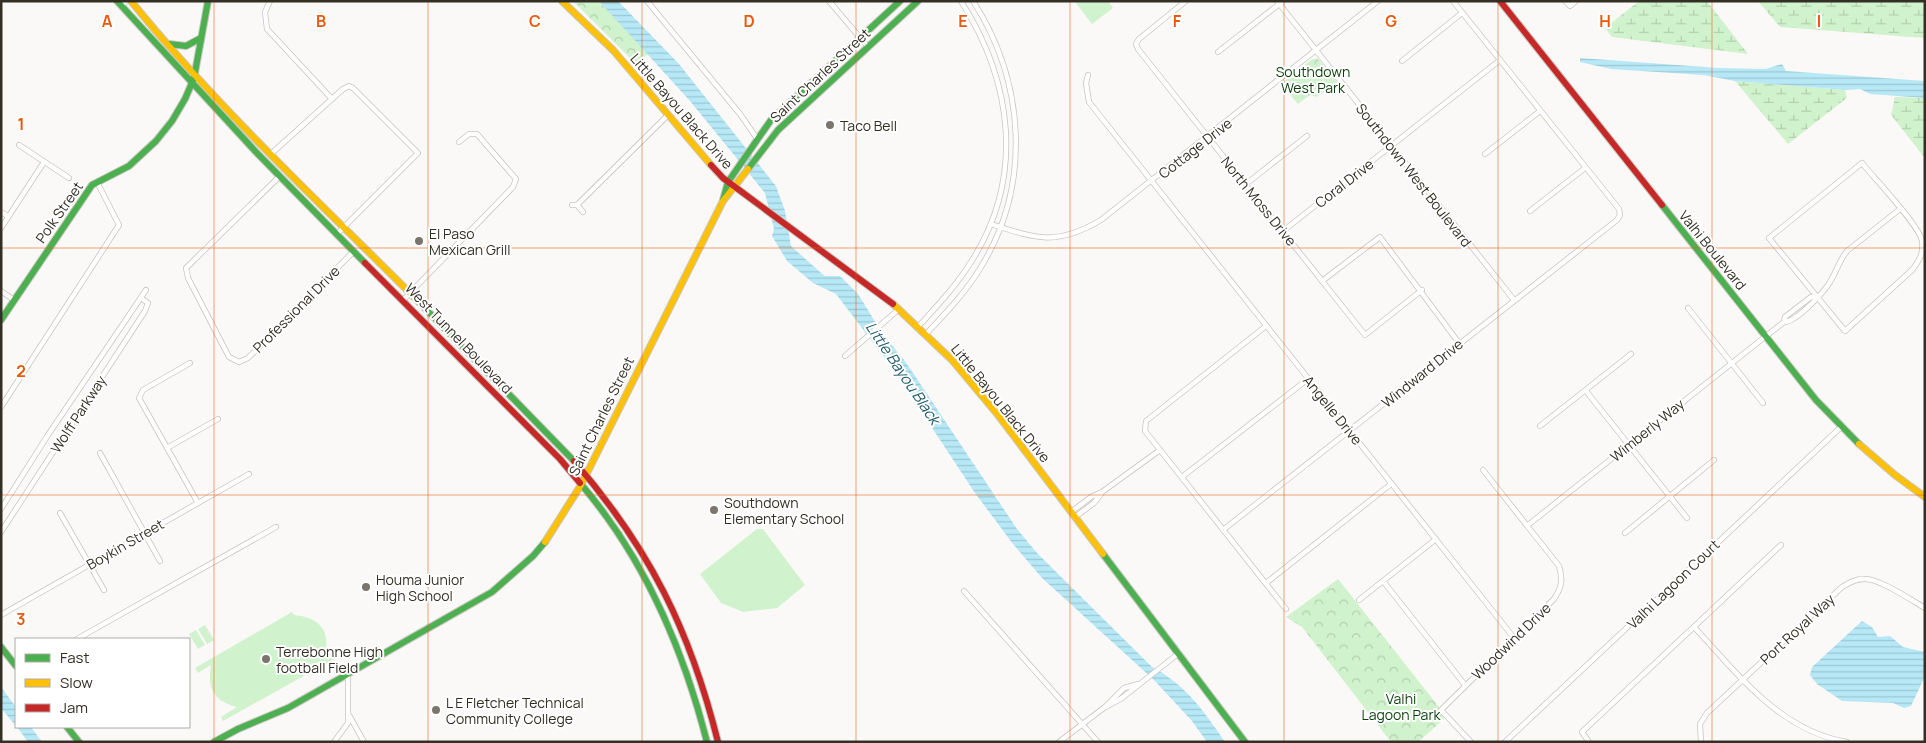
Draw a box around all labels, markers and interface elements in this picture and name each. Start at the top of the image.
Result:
text: A [102,10,113,32]
text: B [316,10,326,32]
text: C [529,10,541,32]
text: D [743,10,755,32]
text: E [958,10,968,32]
text: F [1173,10,1182,32]
text: G [1385,10,1397,32]
text: H [1599,10,1611,32]
text: I [1817,10,1821,32]
street label: Saint Charles Street [766,23,874,126]
street label: Little Bayou Black Drive [626,49,738,173]
park label: Southdown West Park [1276,62,1350,97]
street label: Southdown West Boulevard [1352,99,1476,251]
text: 1 [17,113,25,135]
street label: Cottage Drive [1154,113,1236,183]
place label: Taco Bell [840,116,897,135]
marker: Taco Bell [824,119,836,131]
street label: North Moss Drive [1217,152,1301,250]
street label: Coral Drive [1311,154,1377,212]
street label: Polk Street [31,177,87,246]
street label: Valhi Boulevard [1675,206,1751,294]
place label: El Paso Mexican Grill [429,224,511,259]
marker: El Paso Mexican Grill [413,235,425,247]
street label: Professional Drive [248,261,344,357]
street label: West Tunnel Boulevard [401,279,517,397]
water label: Little Bayou Black [861,317,947,431]
street label: Windward Drive [1377,334,1467,412]
street label: Little Bayou Black Drive [947,340,1055,466]
street label: Saint Charles Street [564,353,638,479]
text: 2 [16,360,26,382]
street label: Wolff Parkway [46,371,110,456]
street label: Angelle Drive [1299,371,1367,449]
street label: Wimberly Way [1606,394,1688,466]
place label: Southdown Elementary School [724,493,844,528]
marker: Southdown Elementary School [708,504,720,516]
street label: Boykin Street [83,514,168,574]
street label: Valhi Lagoon Court [1623,535,1724,633]
place label: Houma Junior High School [376,570,464,605]
marker: Houma Junior High School [360,581,372,593]
street label: Port Royal Way [1756,589,1839,668]
street label: Woodwind Drive [1467,598,1555,684]
text: 3 [16,608,26,630]
legend [15,638,190,728]
place label: Terrebonne High football Field [276,642,383,677]
text: Fast [60,647,89,668]
marker: Terrebonne High football Field [260,653,272,665]
text: Slow [60,672,93,693]
park label: Valhi Lagoon Park [1362,689,1441,724]
place label: L E Fletcher Technical Community College [446,693,584,728]
text: Jam [60,697,88,718]
marker: L E Fletcher Technical Community College [430,704,442,716]

